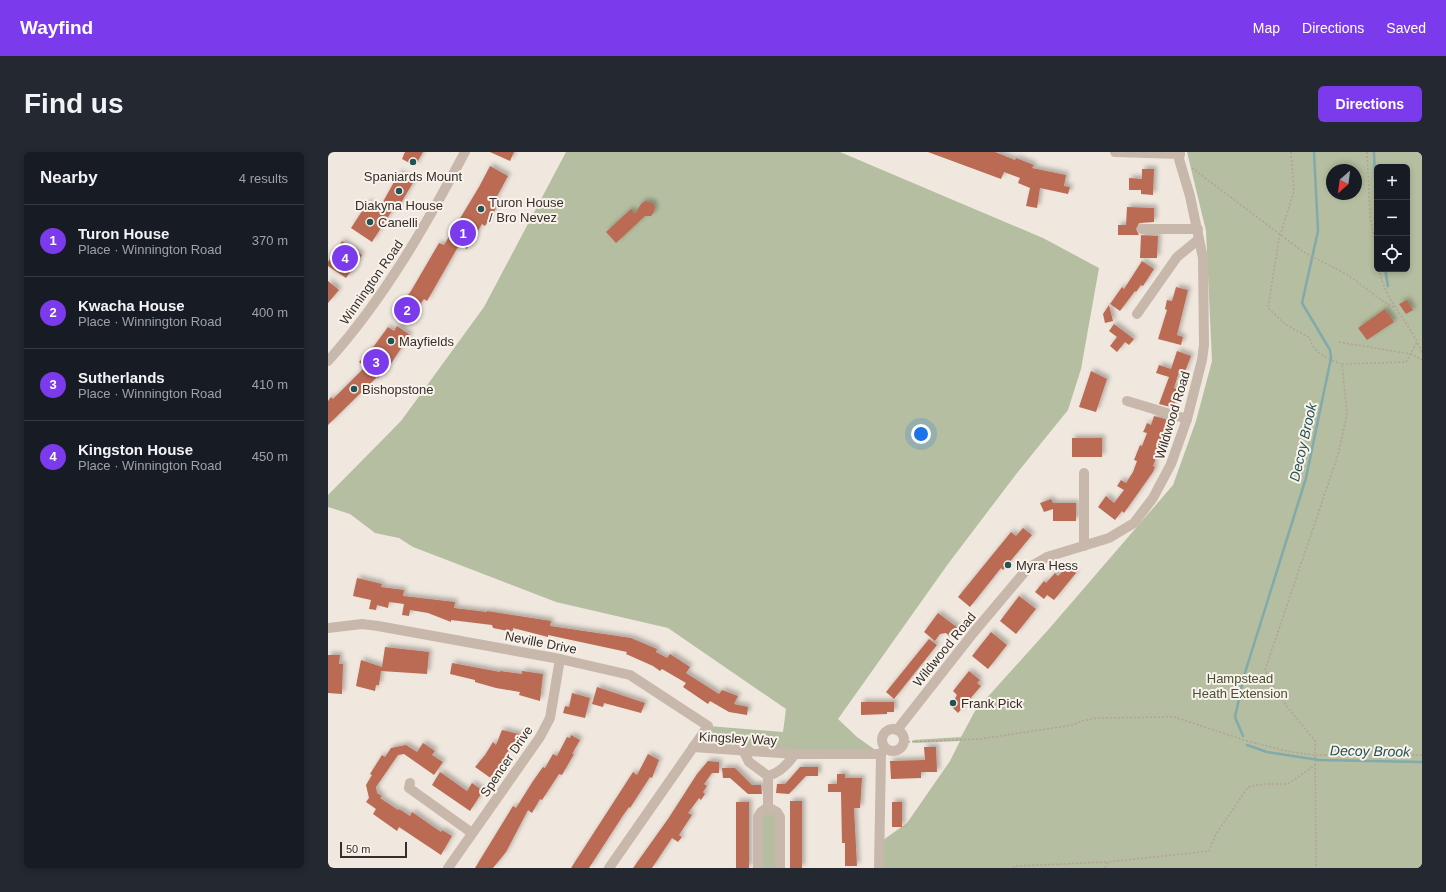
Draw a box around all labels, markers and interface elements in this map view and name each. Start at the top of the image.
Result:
text: Wayfind [20,17,93,38]
text: Map [1253,20,1280,36]
text: Directions [1302,20,1364,36]
text: Saved [1386,20,1426,36]
button: Directions [1318,86,1422,122]
text: Find us [24,88,124,119]
marker: Spaniards Mount [408,157,418,167]
north arrow [1326,164,1362,200]
map controls [1374,164,1410,272]
button: + [1374,164,1410,200]
text: Nearby [40,168,98,187]
place label: Spaniards Mount [364,169,463,184]
text: 4 results [239,171,288,186]
marker: Diakyna House [394,186,404,196]
place label: Turon House / Bro Nevez [489,195,564,225]
place label: Diakyna House [355,198,443,213]
button: − [1374,200,1410,236]
marker: Turon House / Bro Nevez [476,204,486,214]
place label: Canelli [378,215,418,230]
marker: Canelli [365,217,375,227]
pin: 1 [450,218,476,248]
text: Turon House [78,225,169,242]
text: 1 [49,233,57,248]
text: 370 m [252,233,288,248]
button: locate [1374,236,1410,272]
street label: Winnington Road [337,237,406,327]
text: Place · Winnington Road [78,242,222,257]
pin: 4 [332,243,358,273]
pin: 2 [394,295,420,325]
text: Kwacha House [78,297,185,314]
text: 2 [49,305,57,320]
text: 400 m [252,305,288,320]
text: Place · Winnington Road [78,314,222,329]
place label: Mayfields [399,334,454,349]
marker: Mayfields [386,336,396,346]
pin: 3 [363,347,389,377]
text: Sutherlands [78,369,165,386]
street label: Wildwood Road [1152,369,1193,461]
text: 3 [49,377,57,392]
text: 410 m [252,377,288,392]
place label: Bishopstone [362,382,434,397]
marker: Bishopstone [349,384,359,394]
text: Place · Winnington Road [78,386,222,401]
water label: Decoy Brook [1286,400,1320,483]
your location [911,424,931,444]
text: Kingston House [78,441,193,458]
text: 4 [49,449,57,464]
text: 450 m [252,449,288,464]
text: Place · Winnington Road [78,458,222,473]
place label: Myra Hess [1016,558,1079,573]
marker: Myra Hess [1003,560,1013,570]
street label: Wildwood Road [910,609,979,689]
street label: Neville Drive [504,628,578,657]
park label: Hampstead Heath Extension [1192,671,1288,701]
place label: Frank Pick [961,696,1023,711]
marker: Frank Pick [948,698,958,708]
street label: Spencer Drive [477,723,536,800]
street label: Kingsley Way [698,729,778,748]
water label: Decoy Brook [1330,742,1411,760]
scale bar [340,840,407,859]
text: 50 m [346,843,370,855]

